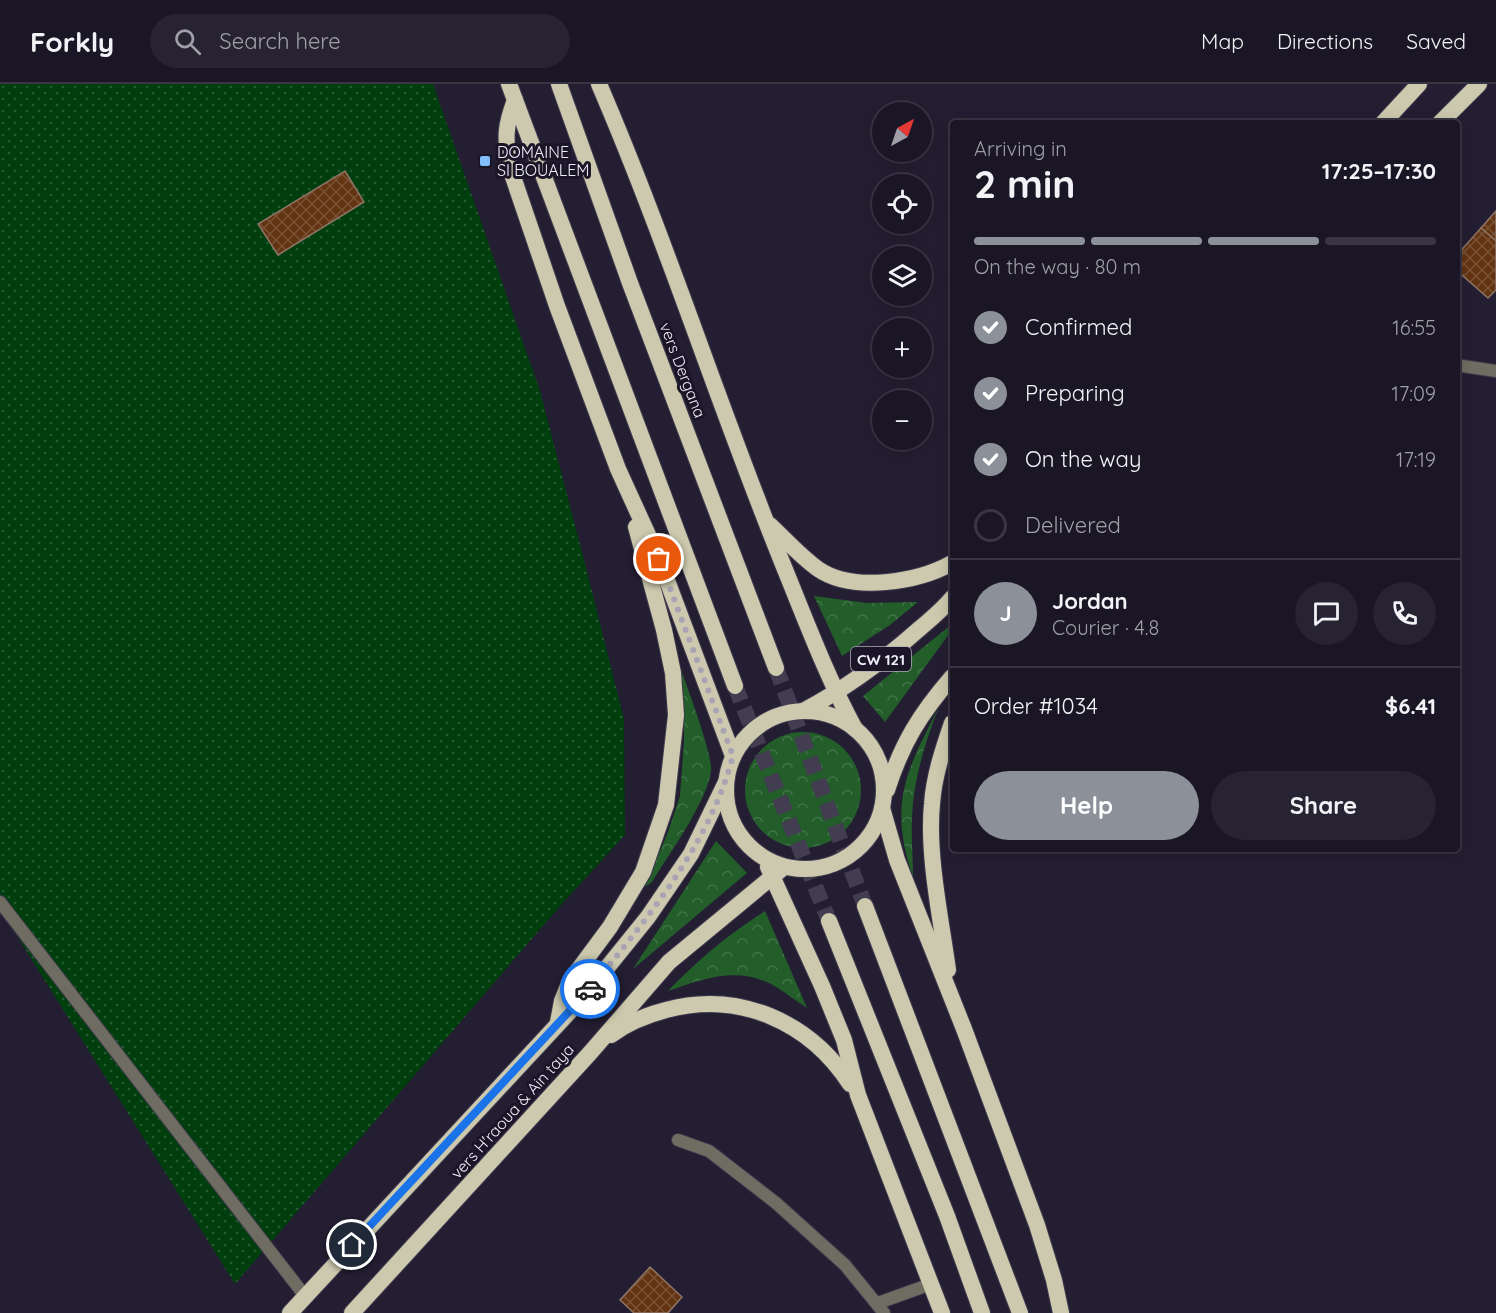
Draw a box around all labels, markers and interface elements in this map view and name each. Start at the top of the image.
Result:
search box [150,14,570,68]
text: Forkly [30,24,114,59]
icon: search [171,25,204,58]
text: Search here [219,27,341,55]
text: Map [1201,28,1244,54]
text: Directions [1277,28,1373,54]
text: Saved [1406,28,1466,54]
north arrow [872,102,932,162]
map controls [872,102,932,450]
text: Arriving in [974,136,1067,161]
place label: DOMAINE SI BOUALEM [497,142,589,180]
marker: DOMAINE SI BOUALEM [478,154,492,168]
text: 17:25–17:30 [1322,157,1436,185]
text: 2 min [974,159,1076,208]
button: locate [872,174,932,234]
button: layers [872,246,932,306]
text: On the way · 80 m [974,254,1141,279]
icon: check [974,311,1007,344]
text: Confirmed [1025,313,1132,341]
text: 16:55 [1392,315,1436,340]
button: + [872,318,932,378]
street label: vers Dergana [656,319,710,421]
icon: check [974,377,1007,410]
text: Preparing [1025,379,1125,407]
text: 17:09 [1392,381,1436,406]
button: − [872,390,932,450]
icon: check [974,443,1007,476]
text: On the way [1025,445,1141,473]
text: 17:19 [1396,447,1436,472]
text: Delivered [1025,511,1121,539]
pin [633,533,684,584]
icon: bag [642,542,675,575]
button: chat [1295,582,1358,645]
button: phone [1373,582,1436,645]
text: Jordan [1052,587,1128,615]
text: J [999,599,1012,627]
text: Courier · 4.8 [1052,615,1159,640]
road number: CW 121 [851,647,911,671]
text: Order #1034 [974,692,1098,720]
text: $6.41 [1385,692,1436,720]
button: Help [974,771,1199,840]
button: Share [1211,771,1436,840]
courier [560,959,620,1019]
icon: car [574,973,607,1006]
street label: vers H'raoua & Ain taya [446,1039,578,1183]
pin [326,1219,377,1270]
icon: home [335,1228,368,1261]

